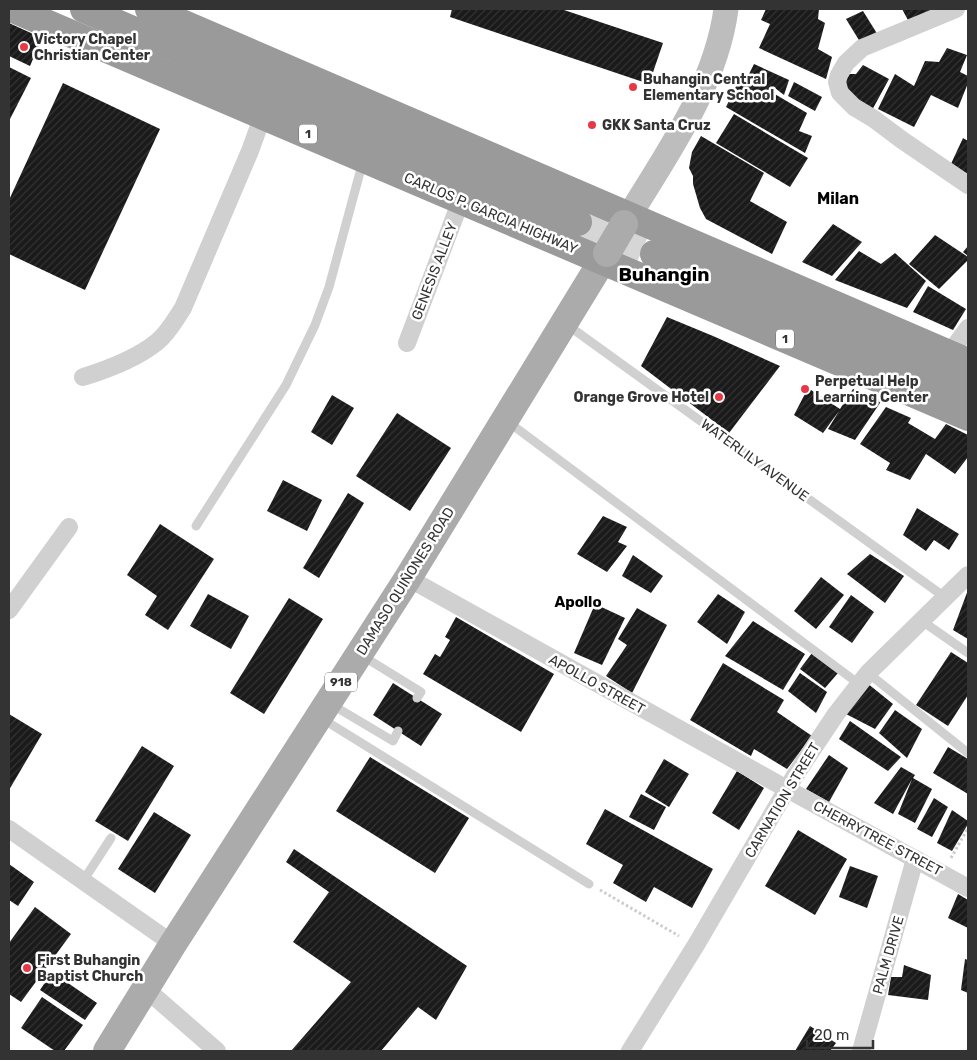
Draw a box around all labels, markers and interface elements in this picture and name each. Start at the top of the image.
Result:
place label: Victory Chapel Christian Center [34,31,151,64]
marker: Victory Chapel Christian Center [18,41,30,53]
place label: Buhangin Central Elementary School [643,71,774,104]
marker: Buhangin Central Elementary School [627,81,639,93]
place label: GKK Santa Cruz [602,117,711,134]
marker: GKK Santa Cruz [586,119,598,131]
road number: 1 [299,125,317,144]
street label: CARLOS P. GARCIA HIGHWAY [401,169,580,258]
district label: Milan [817,189,859,208]
street label: GENESIS ALLEY [408,220,461,322]
district label: Buhangin [618,263,710,286]
road number: 1 [776,329,794,348]
place label: Perpetual Help Learning Center [815,373,929,406]
marker: Perpetual Help Learning Center [799,383,811,395]
place label: Orange Grove Hotel [574,389,709,406]
marker: Orange Grove Hotel [713,391,725,403]
street label: WATERLILY AVENUE [697,416,812,505]
street label: DAMASO QUIÑONES ROAD [352,504,458,658]
district label: Apollo [554,593,602,611]
street label: APOLLO STREET [546,651,648,718]
road number: 918 [325,672,357,692]
street label: CARNATION STREET [741,740,824,861]
street label: CHERRYTREE STREET [810,797,945,880]
street label: PALM DRIVE [869,914,908,996]
place label: First Buhangin Baptist Church [37,952,143,985]
marker: First Buhangin Baptist Church [21,962,33,974]
scale bar [807,1018,873,1050]
text: 20 m [814,1026,849,1044]

